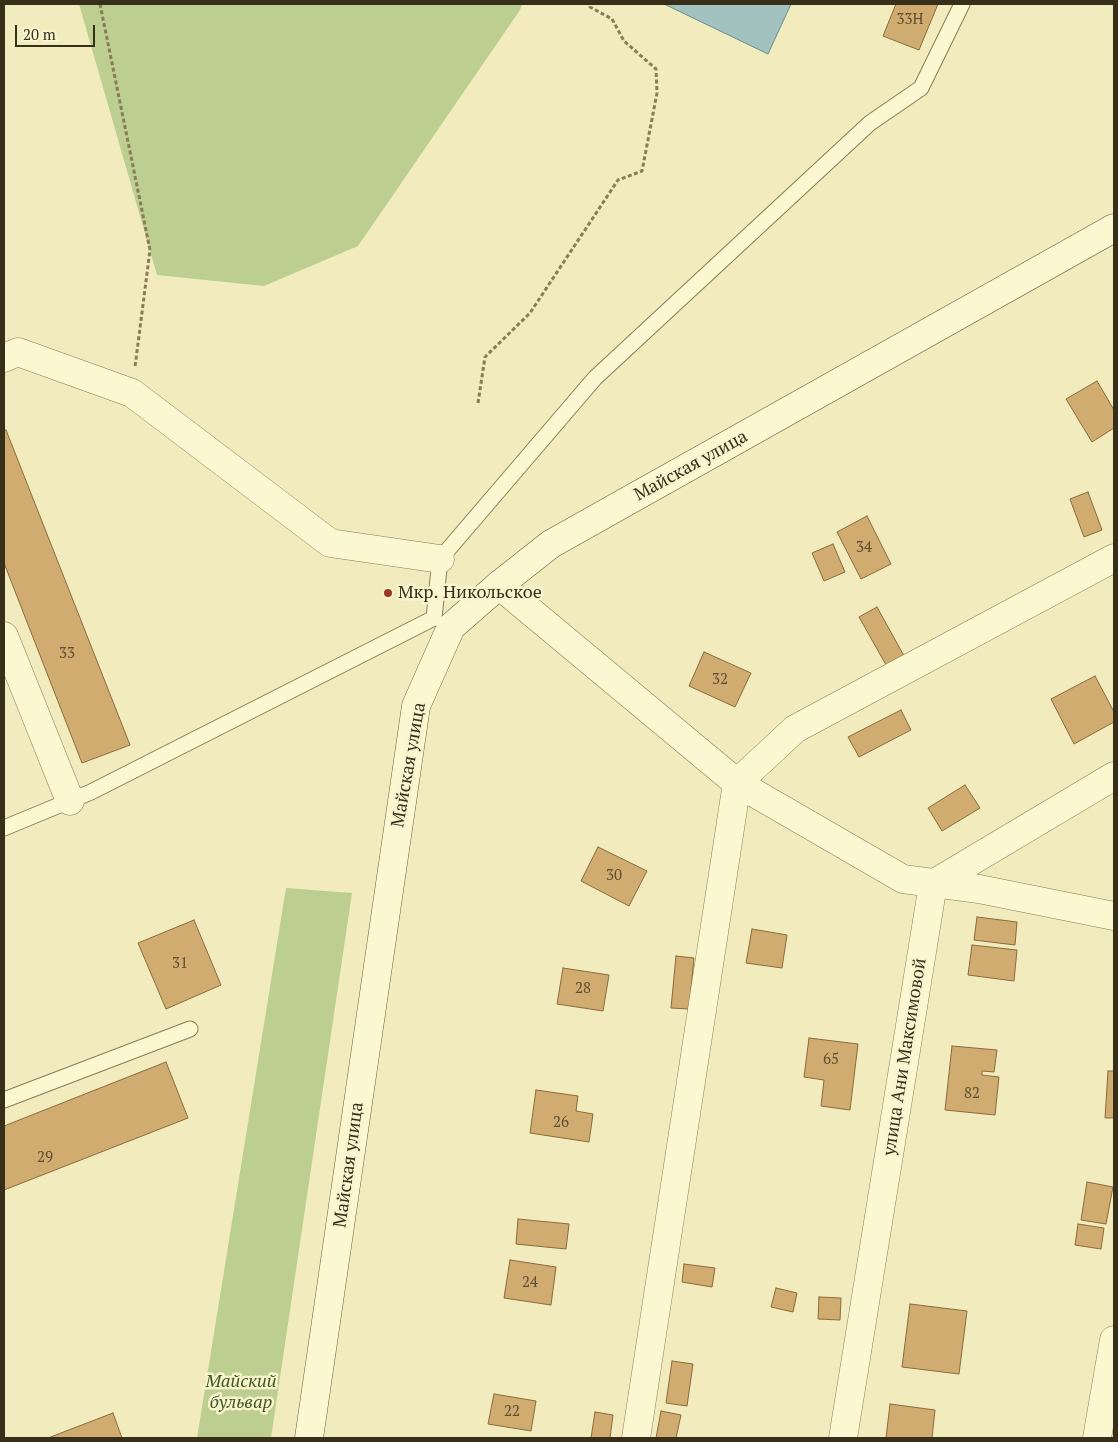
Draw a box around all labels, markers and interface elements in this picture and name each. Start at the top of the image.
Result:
house number: 33Н [897,11,923,29]
scale bar [18,15,98,47]
text: 20 m [23,24,56,44]
street label: Майская улица [630,426,752,506]
house number: 34 [856,539,872,557]
place label: Мкр. Никольское [398,582,542,604]
marker: Мкр. Никольское [382,587,394,599]
house number: 33 [59,645,75,663]
house number: 32 [712,671,728,689]
street label: Майская улица [387,701,431,829]
house number: 30 [606,867,622,885]
house number: 31 [172,955,188,973]
street label: улица Ани Максимовой [879,957,931,1157]
house number: 28 [575,980,591,998]
house number: 65 [823,1051,839,1069]
house number: 82 [964,1085,980,1103]
street label: Майская улица [330,1101,368,1229]
house number: 26 [553,1114,569,1132]
house number: 29 [37,1149,53,1167]
house number: 24 [522,1274,538,1292]
park label: Майский бульвар [205,1371,277,1414]
house number: 22 [504,1403,520,1421]

